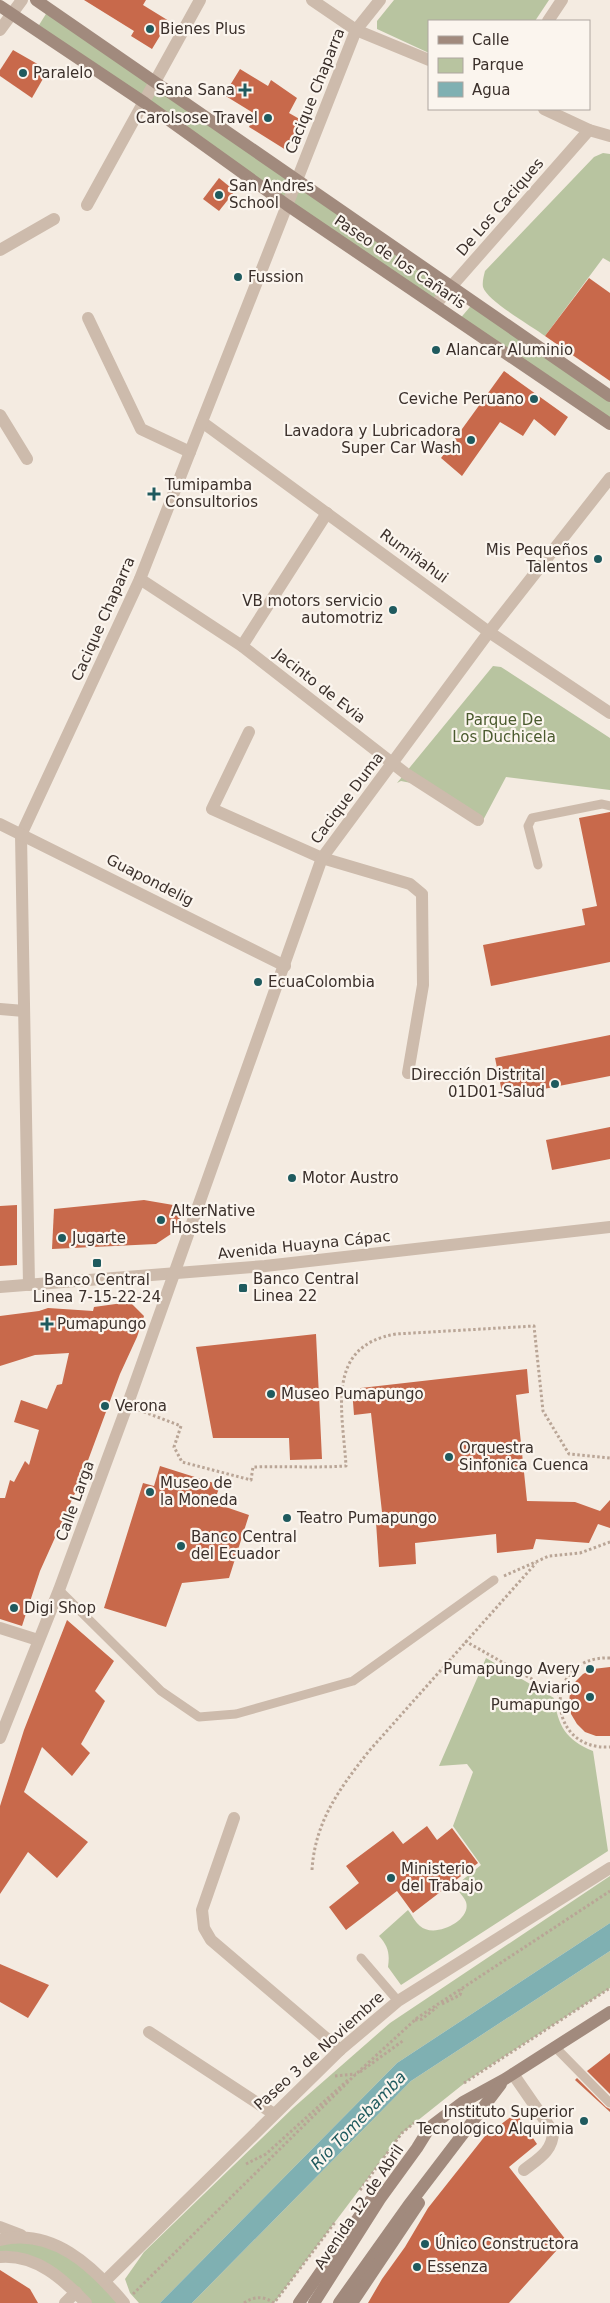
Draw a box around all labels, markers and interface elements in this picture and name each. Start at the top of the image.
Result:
place label: Bienes Plus [160,20,246,38]
legend [428,20,590,110]
marker: Bienes Plus [144,23,156,35]
street label: Cacique Chaparra [282,25,348,157]
text: Calle [472,31,509,49]
text: Parque [472,56,524,74]
place label: Paralelo [33,64,93,82]
marker: Paralelo [17,67,29,79]
place label: Sana Sana [155,81,235,99]
text: Agua [472,81,510,99]
marker: Sana Sana [239,84,251,96]
place label: Carolsose Travel [136,109,258,127]
marker: Carolsose Travel [262,112,274,124]
street label: De Los Caciques [453,154,547,260]
place label: San Andres School [229,177,314,212]
marker: San Andres School [213,189,225,201]
street label: Paseo de los Cañaris [331,211,469,313]
place label: Fussion [248,268,304,286]
marker: Fussion [232,271,244,283]
place label: Alancar Aluminio [446,341,573,359]
marker: Alancar Aluminio [430,344,442,356]
place label: Ceviche Peruano [398,390,524,408]
marker: Ceviche Peruano [528,393,540,405]
place label: Lavadora y Lubricadora Super Car Wash [284,422,461,457]
marker: Lavadora y Lubricadora Super Car Wash [465,434,477,446]
place label: Tumipamba Consultorios [164,476,258,511]
marker: Tumipamba Consultorios [147,487,161,501]
street label: Rumiñahui [376,525,452,587]
place label: Mis Pequeños Talentos [486,541,588,576]
marker: Mis Pequeños Talentos [592,553,604,565]
street label: Cacique Chaparra [67,554,139,684]
place label: VB motors servicio automotriz [242,592,383,627]
marker: VB motors servicio automotriz [387,604,399,616]
street label: Jacinto de Evia [270,644,369,727]
park label: Parque De Los Duchicela [452,711,556,746]
street label: Cacique Duma [307,749,387,847]
street label: Guapondelig [104,850,196,910]
place label: EcuaColombia [268,973,375,991]
marker: EcuaColombia [252,976,264,988]
place label: Dirección Distrital 01D01-Salud [411,1066,545,1101]
marker: Dirección Distrital 01D01-Salud [549,1078,561,1090]
place label: Motor Austro [302,1169,399,1187]
marker: Motor Austro [286,1172,298,1184]
place label: AlterNative Hostels [171,1202,255,1237]
marker: AlterNative Hostels [155,1214,167,1226]
street label: Avenida Huayna Cápac [217,1227,391,1263]
place label: Jugarte [71,1229,126,1247]
marker: Jugarte [56,1232,68,1244]
marker: Banco Central Linea 7-15-22-24 [91,1257,103,1269]
place label: Banco Central Linea 22 [253,1270,359,1305]
place label: Banco Central Linea 7-15-22-24 [33,1271,161,1306]
marker: Banco Central Linea 22 [237,1282,249,1294]
place label: Pumapungo [57,1315,146,1333]
marker: Pumapungo [41,1318,53,1330]
place label: Museo Pumapungo [281,1385,424,1403]
marker: Museo Pumapungo [265,1388,277,1400]
place label: Verona [115,1397,167,1415]
marker: Verona [99,1400,111,1412]
place label: Orquestra Sinfonica Cuenca [459,1439,589,1474]
marker: Orquestra Sinfonica Cuenca [443,1451,455,1463]
street label: Calle Larga [52,1458,98,1544]
place label: Museo de la Moneda [160,1474,238,1509]
marker: Museo de la Moneda [144,1486,156,1498]
place label: Teatro Pumapungo [296,1509,437,1527]
marker: Teatro Pumapungo [281,1512,293,1524]
place label: Banco Central del Ecuador [191,1528,297,1563]
marker: Banco Central del Ecuador [175,1540,187,1552]
place label: Digi Shop [24,1599,96,1617]
marker: Digi Shop [8,1602,20,1614]
place label: Pumapungo Avery [443,1660,580,1678]
marker: Pumapungo Avery [584,1663,596,1675]
place label: Aviario Pumapungo [491,1679,580,1714]
marker: Aviario Pumapungo [584,1691,596,1703]
place label: Ministerio del Trabajo [401,1860,483,1895]
marker: Ministerio del Trabajo [385,1872,397,1884]
street label: Paseo 3 de Noviembre [250,1988,388,2114]
water label: Río Tomebamba [307,2067,410,2173]
place label: Instituto Superior Tecnologico Alquimia [415,2103,575,2138]
marker: Instituto Superior Tecnologico Alquimia [578,2115,590,2127]
street label: Avenida 12 de Abril [311,2141,407,2273]
place label: Único Constructora [435,2234,579,2253]
marker: Único Constructora [419,2238,431,2250]
place label: Essenza [427,2258,488,2276]
marker: Essenza [411,2261,423,2273]

